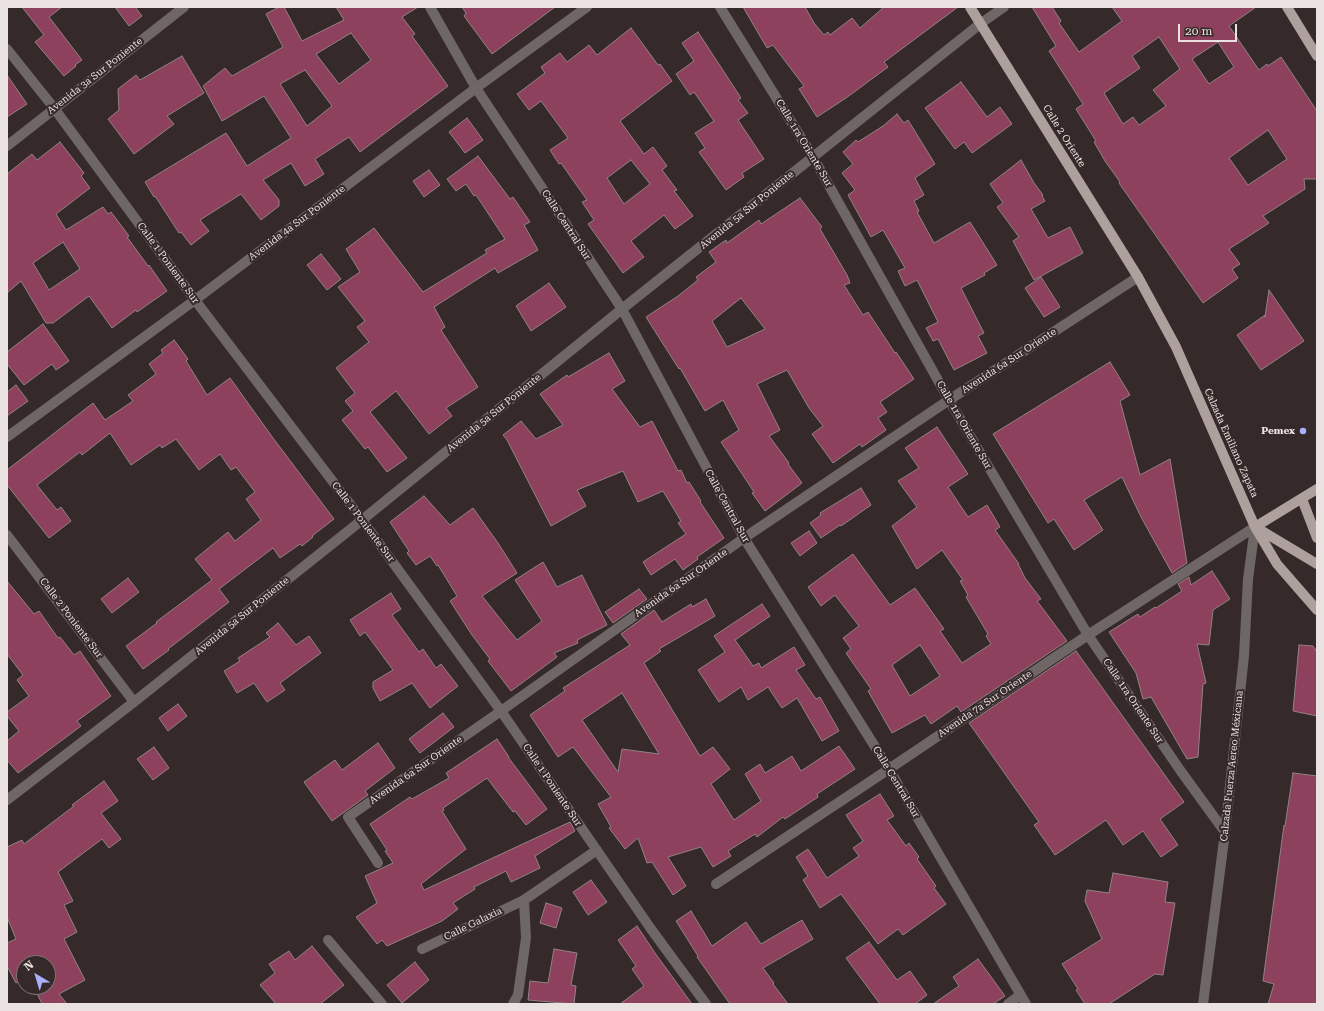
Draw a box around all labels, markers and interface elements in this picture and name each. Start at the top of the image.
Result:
scale bar [1180,16,1239,42]
text: 20 m [1185,24,1212,38]
street label: Avenida 3a Sur Poniente [45,35,145,117]
street label: Calle 1ra Oriente Sur [773,97,835,189]
street label: Calle 2 Oriente [1040,103,1088,169]
street label: Avenida 5a Sur Poniente [698,168,796,252]
street label: Avenida 4a Sur Poniente [246,183,348,263]
street label: Calle Central Sur [539,188,593,262]
street label: Calle 1 Poniente Sur [135,220,201,306]
street label: Avenida 6a Sur Oriente [959,326,1059,396]
street label: Avenida 5a Sur Poniente [445,371,543,455]
street label: Calle 1ra Oriente Sur [934,379,994,471]
street label: Calzada Emiliano Zapata [1201,387,1261,499]
place label: Pemex [1261,425,1295,437]
marker: Pemex [1298,426,1308,436]
street label: Calle Central Sur [702,468,752,544]
street label: Calle 1 Poniente Sur [329,480,397,564]
street label: Avenida 6a Sur Oriente [632,546,730,620]
street label: Avenida 5a Sur Poniente [193,574,291,658]
street label: Calle 2 Poniente Sur [37,576,105,660]
street label: Calle 1ra Oriente Sur [1100,656,1166,746]
street label: Avenida 7a Sur Oriente [936,668,1034,740]
street label: Calzada Fuerza Aereo Méxicana [1218,690,1246,842]
street label: Avenida 6a Sur Oriente [367,733,465,807]
street label: Calle 1 Poniente Sur [520,741,584,829]
street label: Calle Central Sur [870,744,922,820]
street label: Calle Galaxia [442,905,504,943]
north arrow [16,955,56,995]
text: N [22,958,36,974]

